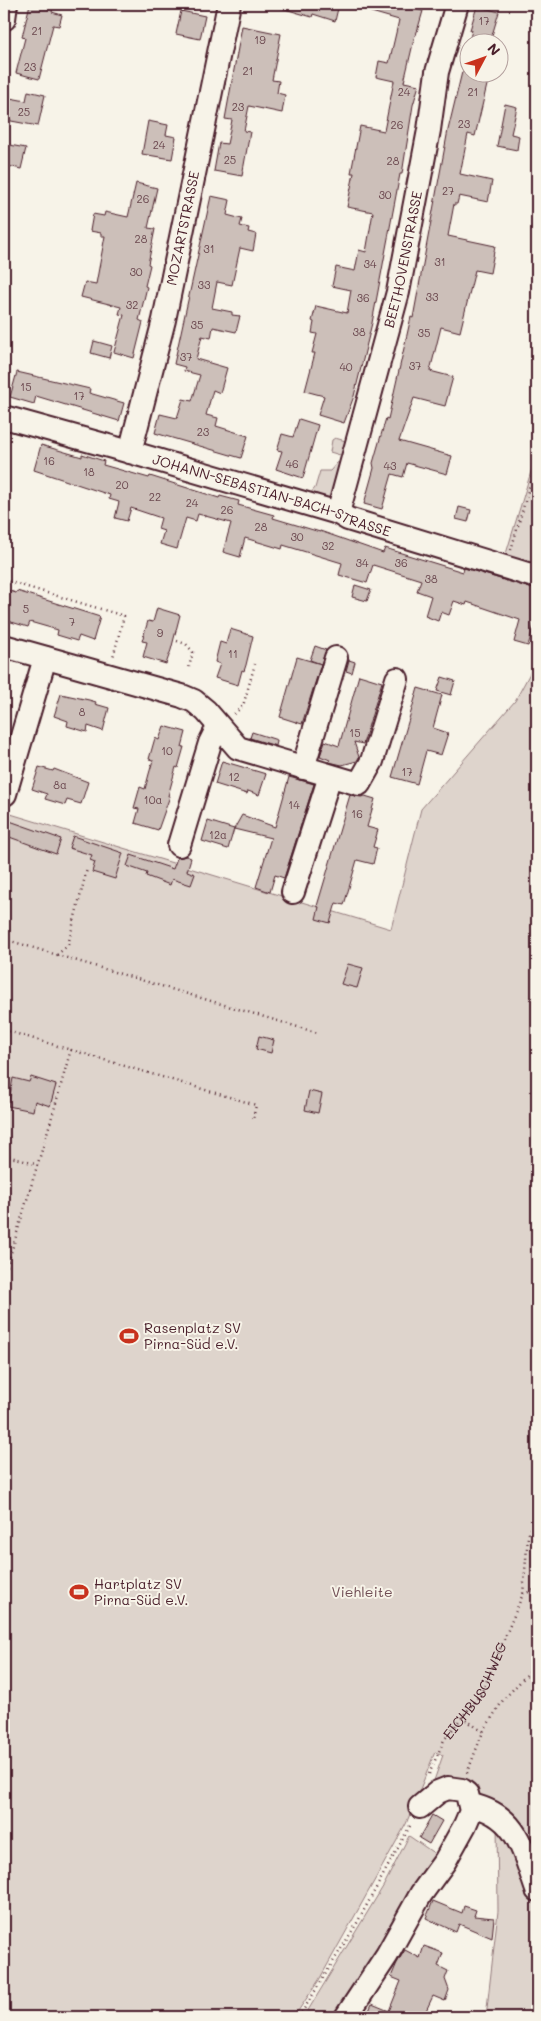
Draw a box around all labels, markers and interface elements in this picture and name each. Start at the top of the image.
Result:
house number: 17 [478,13,490,28]
house number: 21 [31,23,43,38]
house number: 19 [254,32,266,47]
north arrow [458,32,508,82]
text: N [484,39,505,59]
house number: 23 [24,59,37,74]
house number: 21 [242,63,254,78]
house number: 24 [398,84,411,99]
house number: 21 [467,84,479,99]
house number: 23 [232,99,245,114]
house number: 25 [18,104,30,119]
house number: 23 [458,116,471,131]
house number: 26 [391,117,403,132]
house number: 24 [153,137,166,152]
house number: 25 [224,152,236,167]
house number: 28 [387,153,400,168]
street label: MOZARTSTRASSE [161,169,203,287]
house number: 27 [442,183,454,198]
house number: 30 [378,187,392,202]
street label: BEETHOVENSTRASSE [379,189,426,330]
house number: 26 [137,191,149,206]
house number: 28 [135,231,148,246]
house number: 31 [203,241,215,256]
house number: 31 [434,254,446,269]
house number: 34 [364,256,377,271]
house number: 30 [129,264,143,279]
house number: 33 [198,277,211,292]
house number: 33 [426,289,439,304]
house number: 36 [356,290,370,305]
house number: 32 [126,297,138,312]
house number: 35 [191,317,203,332]
house number: 38 [352,324,366,339]
house number: 35 [418,325,430,340]
house number: 37 [180,349,192,364]
house number: 37 [409,358,421,373]
house number: 40 [339,359,353,374]
house number: 15 [20,379,32,394]
house number: 17 [73,388,85,403]
house number: 23 [197,424,210,439]
street label: JOHANN-SEBASTIAN-BACH-STRASSE [150,449,393,541]
house number: 16 [43,453,55,468]
house number: 46 [285,456,299,471]
house number: 43 [384,458,397,473]
house number: 18 [83,464,95,479]
house number: 20 [116,477,129,492]
house number: 22 [149,489,161,504]
house number: 24 [186,495,199,510]
house number: 26 [221,502,233,517]
house number: 28 [255,519,268,534]
house number: 30 [290,529,304,544]
house number: 32 [322,538,334,553]
house number: 34 [356,555,369,570]
house number: 36 [394,555,408,570]
house number: 38 [424,571,438,586]
house number: 5 [23,601,29,616]
house number: 7 [69,614,75,629]
house number: 9 [157,625,164,640]
house number: 11 [228,646,238,661]
house number: 8 [79,704,86,719]
house number: 15 [349,725,361,740]
house number: 10 [161,743,173,758]
house number: 17 [401,764,413,779]
house number: 12 [228,769,240,784]
house number: 8a [53,777,67,792]
house number: 10a [144,792,162,807]
house number: 14 [288,797,300,812]
house number: 16 [351,806,363,821]
house number: 12a [209,827,227,842]
place label: Rasenplatz SV Pirna-Süd e.V. [144,1318,241,1353]
sports icon: Rasenplatz SV Pirna-Süd e.V. [118,1325,140,1347]
place label: Hartplatz SV Pirna-Süd e.V. [94,1574,188,1609]
sports icon: Hartplatz SV Pirna-Süd e.V. [68,1581,90,1603]
park label: Viehleite [331,1582,393,1601]
street label: EICHBUSCHWEG [438,1639,511,1743]

